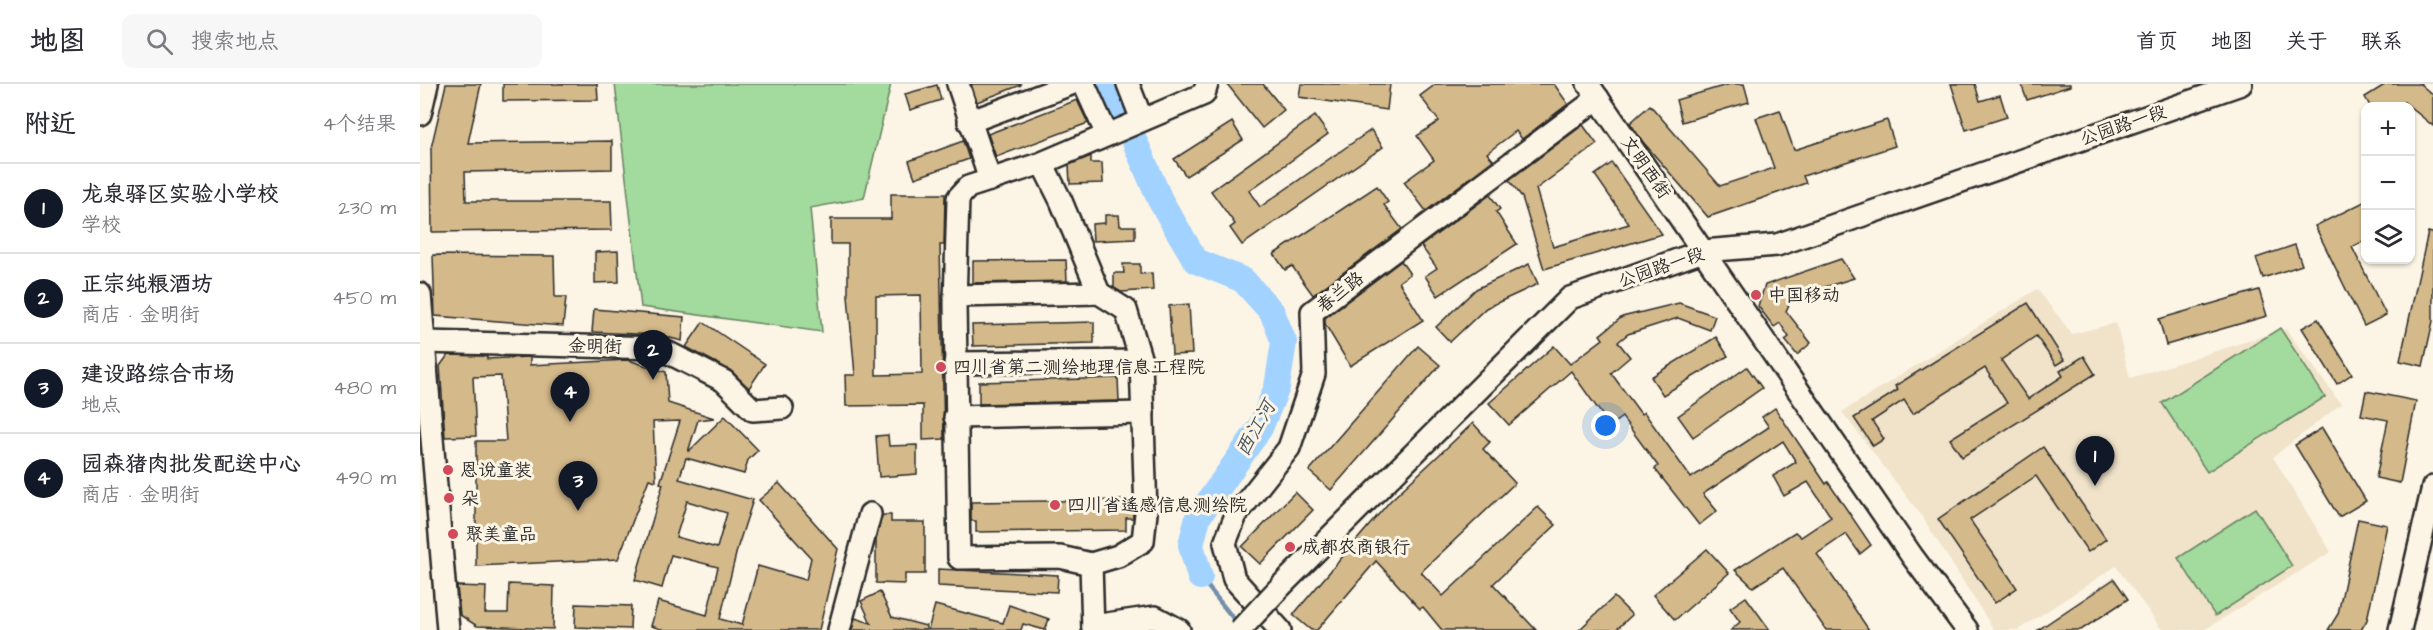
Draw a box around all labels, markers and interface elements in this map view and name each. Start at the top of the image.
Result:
search box [122,14,542,68]
text: 地图 [30,22,86,61]
icon: search [143,25,176,58]
text: 搜索地点 [191,26,279,57]
text: 首页 [2136,27,2178,56]
text: 地图 [2211,27,2253,56]
text: 关于 [2286,27,2328,56]
text: 联系 [2361,27,2403,56]
street label: 公园路一段 [2077,99,2170,152]
map controls [2361,102,2415,264]
button: + [2361,102,2415,156]
text: 附近 [24,106,76,142]
text: 4个结果 [322,110,396,138]
street label: 文明西街 [1615,131,1676,204]
button: − [2361,156,2415,210]
text: 龙泉驿区实验小学校 [81,179,279,210]
text: 1 [42,194,45,222]
text: 230 m [338,194,396,222]
button: layers [2361,210,2415,264]
text: 学校 [81,211,121,239]
street label: 公园路一段 [1615,241,1708,294]
street label: 春兰路 [1311,266,1369,319]
text: 正宗纯粮酒坊 [81,269,213,300]
place label: 中国移动 [1768,283,1840,308]
text: 2 [38,284,49,312]
text: 450 m [332,284,396,312]
marker: 中国移动 [1749,288,1763,302]
text: 商店 · 金明街 [81,301,200,329]
pin: 2 [634,330,672,380]
street label: 金明街 [568,334,622,359]
place label: 四川省第二测绘地理信息工程院 [953,355,1205,380]
text: 建设路综合市场 [81,359,235,390]
marker: 四川省第二测绘地理信息工程院 [934,360,948,374]
pin: 4 [550,372,590,422]
text: 3 [38,374,49,402]
text: 480 m [333,374,396,402]
text: 地点 [81,391,121,419]
water label: 西江河 [1229,393,1284,462]
your location [1591,411,1620,440]
pin: 1 [2076,436,2114,486]
text: 园森猪肉批发配送中心 [81,449,301,480]
place label: 恩说童装 [460,458,532,483]
pin: 3 [558,462,598,511]
marker: 恩说童装 [441,463,455,477]
text: 4 [37,464,50,492]
text: 490 m [335,464,396,492]
text: 商店 · 金明街 [81,481,200,509]
place label: 朵 [461,486,479,511]
marker: 朵 [442,491,456,505]
place label: 四川省遥感信息测绘院 [1067,493,1247,518]
marker: 四川省遥感信息测绘院 [1048,498,1062,512]
place label: 聚美童品 [465,522,537,547]
marker: 聚美童品 [446,527,460,541]
place label: 成都农商银行 [1302,535,1410,560]
marker: 成都农商银行 [1283,540,1297,554]

